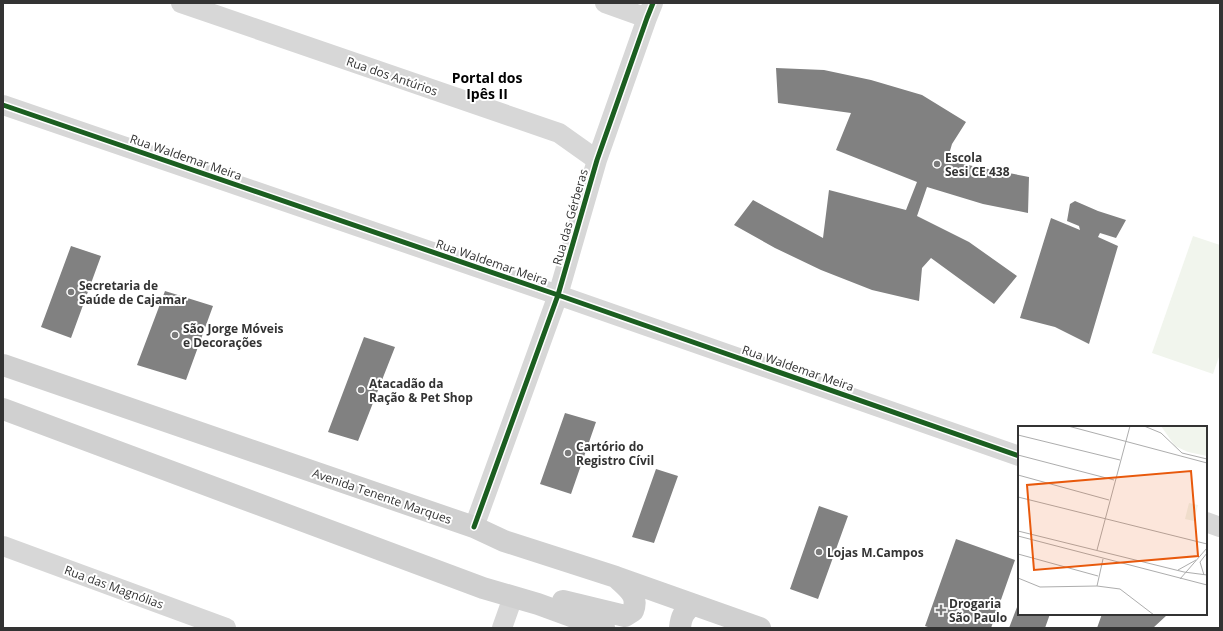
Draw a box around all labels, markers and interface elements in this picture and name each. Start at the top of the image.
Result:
street label: Rua dos Antúrios [344,52,440,100]
district label: Portal dos Ipês II [452,68,522,103]
street label: Rua Waldemar Meira [128,130,244,184]
place label: Escola Sesi CE 438 [945,149,1010,180]
marker: Escola Sesi CE 438 [932,159,942,169]
street label: Rua das Gérberas [548,167,592,267]
street label: Rua Waldemar Meira [434,235,550,289]
place label: Secretaria de Saúde de Cajamar [79,277,187,308]
marker: Secretaria de Saúde de Cajamar [66,287,76,297]
place label: São Jorge Móveis e Decorações [183,320,284,351]
marker: São Jorge Móveis e Decorações [170,330,180,340]
street label: Rua Waldemar Meira [740,341,856,395]
place label: Atacadão da Ração & Pet Shop [369,375,473,406]
marker: Atacadão da Ração & Pet Shop [356,385,366,395]
inset map [1018,426,1207,615]
place label: Cartório do Registro Cívil [576,438,654,469]
marker: Cartório do Registro Cívil [563,448,573,458]
street label: Avenida Tenente Marques [310,464,454,528]
place label: Lojas M.Campos [827,544,924,561]
marker: Lojas M.Campos [814,547,824,557]
street label: Rua das Magnólias [62,561,166,613]
place label: Drogaria São Paulo [949,595,1007,626]
marker: Drogaria São Paulo [936,605,946,615]

